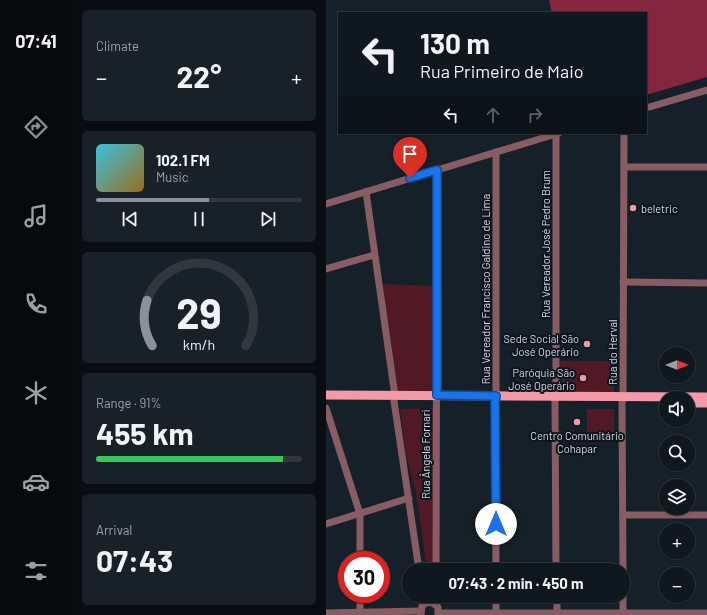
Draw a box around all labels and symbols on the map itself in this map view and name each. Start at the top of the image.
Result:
pin [393,137,427,178]
street label: Rua Vereador José Pedro Brum [539,170,552,318]
street label: Rua Vereador Francisco Galdino de Lima [479,194,492,384]
place label: beletric [641,202,678,215]
marker: beletric [628,203,638,213]
street label: Rua do Herval [606,319,619,385]
place label: Sede Social São José Operário [503,332,579,358]
marker: Sede Social São José Operário [582,339,592,349]
north arrow [659,347,695,383]
place label: Paróquia São José Operário [508,366,575,392]
marker: Paróquia São José Operário [578,373,588,383]
street label: Rua Ângela Fornari [419,409,432,499]
marker: Centro Comunitário Cohapar [572,417,582,427]
place label: Centro Comunitário Cohapar [530,429,624,455]
position arrow [475,503,517,545]
speed limit sign: 30 [338,551,390,603]

